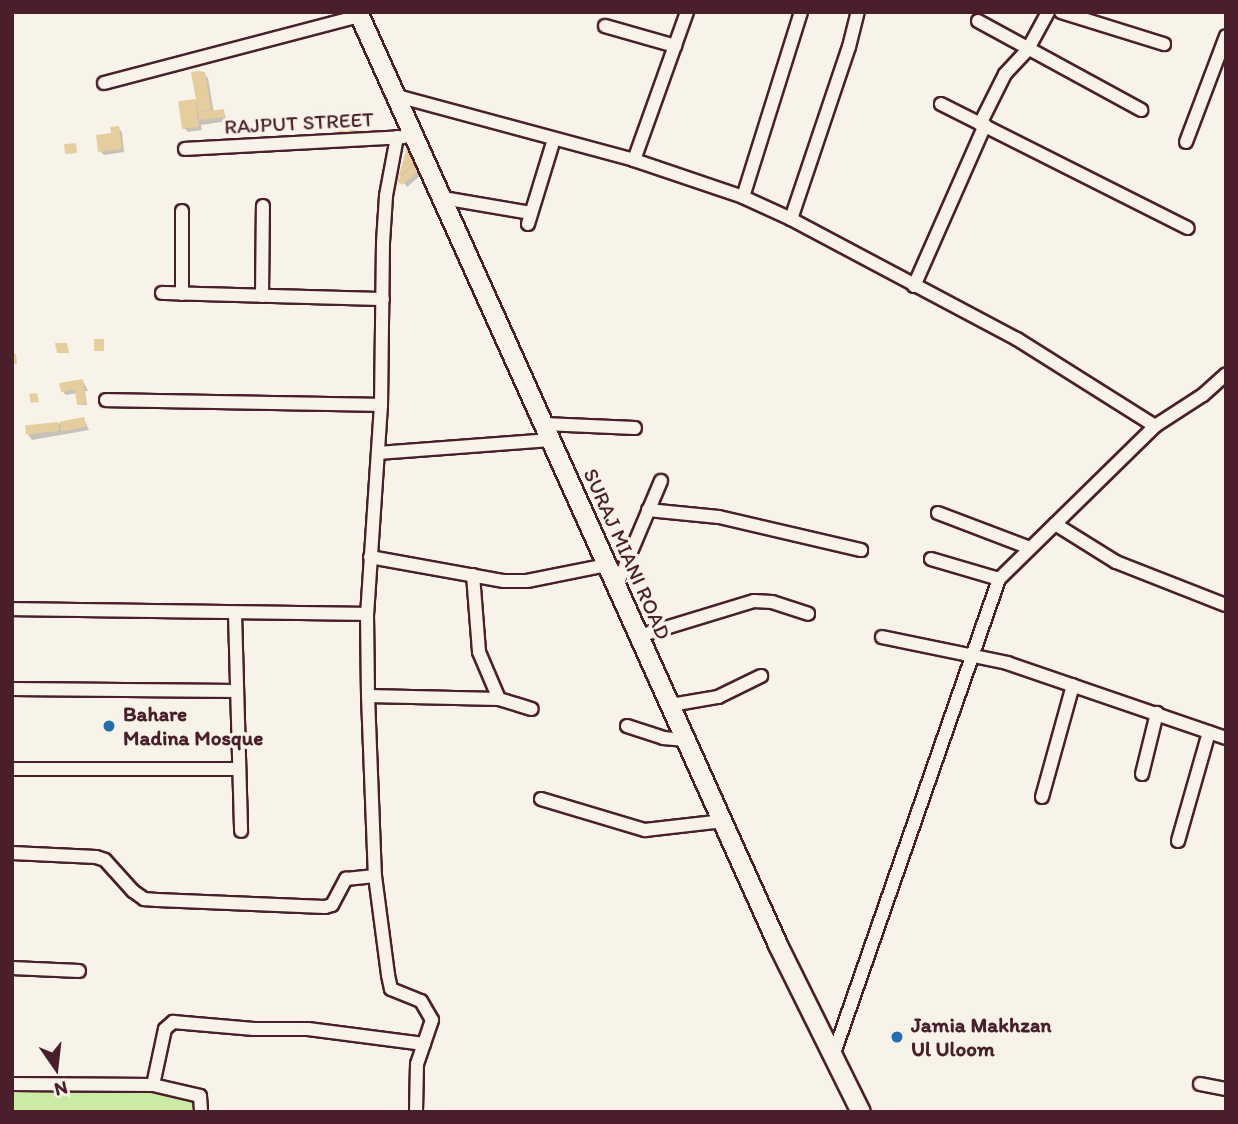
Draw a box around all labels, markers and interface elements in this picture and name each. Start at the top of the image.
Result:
street label: RAJPUT STREET [223,106,375,140]
street label: SURAJ MIANI ROAD [578,464,676,644]
place label: Bahare Madina Mosque [123,701,263,751]
marker: Bahare Madina Mosque [101,718,117,734]
place label: Jamia Makhzan Ul Uloom [911,1012,1051,1062]
marker: Jamia Makhzan Ul Uloom [889,1029,905,1045]
north arrow [21,1033,91,1103]
text: N [52,1076,70,1102]

